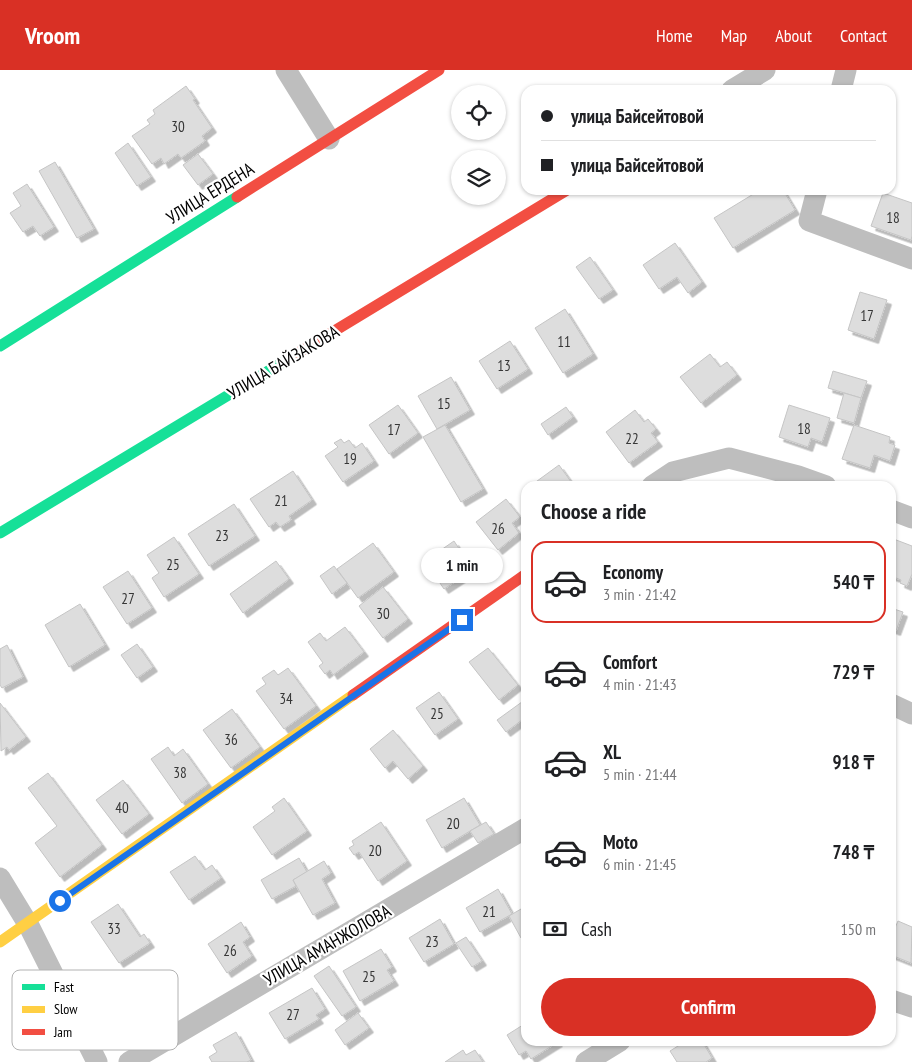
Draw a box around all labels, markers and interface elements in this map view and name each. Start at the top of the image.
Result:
text: Vroom [25,20,80,51]
text: Home [656,24,693,47]
text: Map [721,24,747,47]
text: About [775,24,812,47]
text: Contact [840,24,887,47]
map controls [451,85,506,205]
button: locate [451,85,506,140]
text: улица Байсейтовой [571,104,704,128]
house number: 30 [171,117,185,136]
button: layers [451,150,506,205]
text: улица Байсейтовой [571,153,704,177]
street label: УЛИЦА ЕРДЕНА [162,157,258,229]
house number: 18 [886,208,900,227]
house number: 17 [860,306,874,325]
street label: УЛИЦА БАЙЗАКОВА [223,319,344,404]
house number: 11 [557,332,571,351]
house number: 13 [497,356,511,375]
house number: 15 [437,394,451,413]
house number: 18 [797,419,811,438]
house number: 17 [387,420,401,439]
house number: 22 [625,429,639,448]
house number: 19 [343,449,357,468]
house number: 21 [274,491,288,510]
text: Choose a ride [541,497,646,525]
house number: 26 [491,519,505,538]
house number: 23 [215,526,229,545]
callout: 1 min [421,548,503,582]
house number: 25 [166,555,180,574]
text: 1 min [446,555,478,575]
icon: car [543,560,588,605]
text: Economy [603,560,663,584]
text: 540 ₸ [832,570,874,594]
text: 3 min · 21:42 [603,584,677,604]
house number: 27 [121,589,135,608]
house number: 30 [376,604,390,623]
route end [451,609,473,631]
icon: car [543,650,588,695]
text: Comfort [603,650,657,674]
text: 729 ₸ [832,660,874,684]
text: 4 min · 21:43 [603,674,677,694]
house number: 34 [279,689,293,708]
house number: 25 [430,704,444,723]
house number: 36 [224,730,238,749]
icon: car [543,740,588,785]
text: XL [603,740,621,764]
text: 918 ₸ [832,750,874,774]
house number: 38 [173,763,187,782]
text: 5 min · 21:44 [603,764,677,784]
house number: 40 [115,798,129,817]
house number: 20 [446,814,460,833]
icon: car [543,830,588,875]
text: Moto [603,830,638,854]
text: 748 ₸ [832,840,874,864]
house number: 20 [368,841,382,860]
text: 6 min · 21:45 [603,854,677,874]
route start [49,890,71,912]
street label: УЛИЦА АМАНЖОЛОВА [259,899,395,991]
house number: 21 [482,902,496,921]
icon: cash [541,915,569,943]
text: Cash [581,917,612,941]
house number: 33 [107,919,121,938]
text: 150 m [841,919,876,939]
house number: 23 [425,932,439,951]
house number: 26 [223,941,237,960]
house number: 25 [362,967,376,986]
legend [12,970,178,1050]
text: Fast [54,978,74,996]
button: Confirm [541,978,876,1036]
text: Slow [54,1000,78,1018]
house number: 27 [286,1005,300,1024]
text: Jam [53,1023,72,1041]

